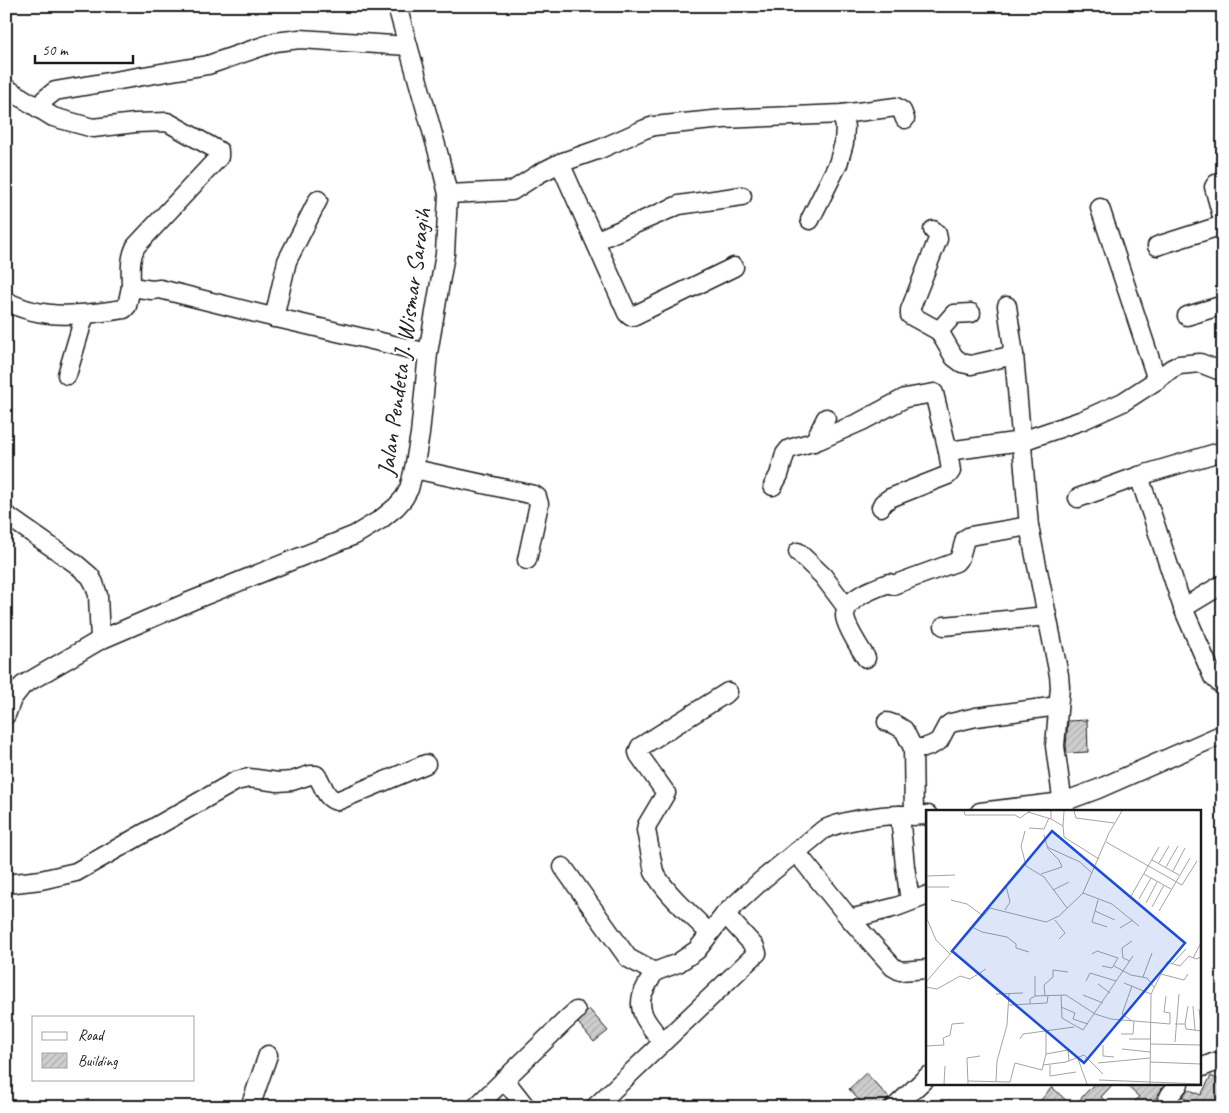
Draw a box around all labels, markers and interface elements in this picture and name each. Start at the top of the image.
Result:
scale bar [35,32,132,64]
text: 50 m [42,41,69,60]
street label: Jalan Pendeta J. Wismar Saragih [370,205,438,479]
inset map [926,810,1202,1086]
legend [32,1016,195,1080]
text: Road [78,1026,105,1045]
text: Building [78,1052,118,1071]

